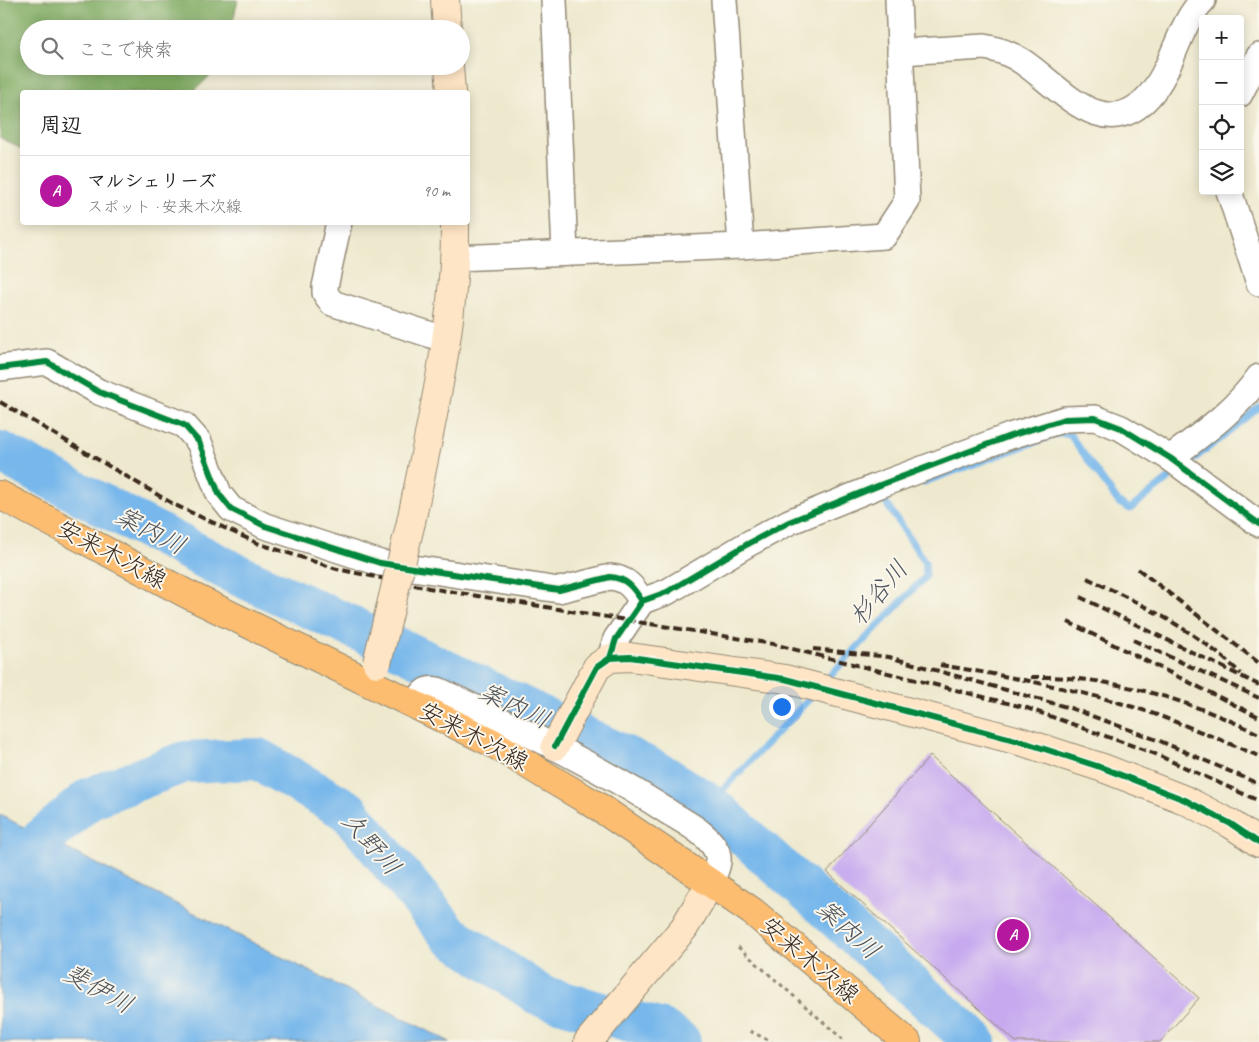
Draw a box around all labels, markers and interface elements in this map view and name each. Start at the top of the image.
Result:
map controls [1199,15,1244,195]
button: + [1199,15,1244,60]
search box [20,20,470,75]
icon: search [38,34,66,62]
text: ここで検索 [78,38,173,62]
button: − [1199,60,1244,105]
button: locate [1199,105,1244,150]
text: 周辺 [40,112,82,138]
button: layers [1199,150,1244,195]
text: マルシェリーズ [87,169,217,193]
text: A [52,181,60,201]
text: 90 m [423,181,450,201]
text: スポット · 安来木次線 [87,197,242,217]
water label: 案内川 [110,500,191,562]
street label: 安来木次線 [52,513,172,595]
water label: 杉谷川 [842,554,915,632]
water label: 案内川 [474,676,555,736]
your location [769,694,795,720]
street label: 安来木次線 [414,695,534,777]
water label: 久野川 [335,805,408,882]
water label: 案内川 [810,893,887,967]
street label: 安来木次線 [754,910,866,1010]
pin: A [997,916,1029,954]
water label: 斐伊川 [58,957,139,1021]

